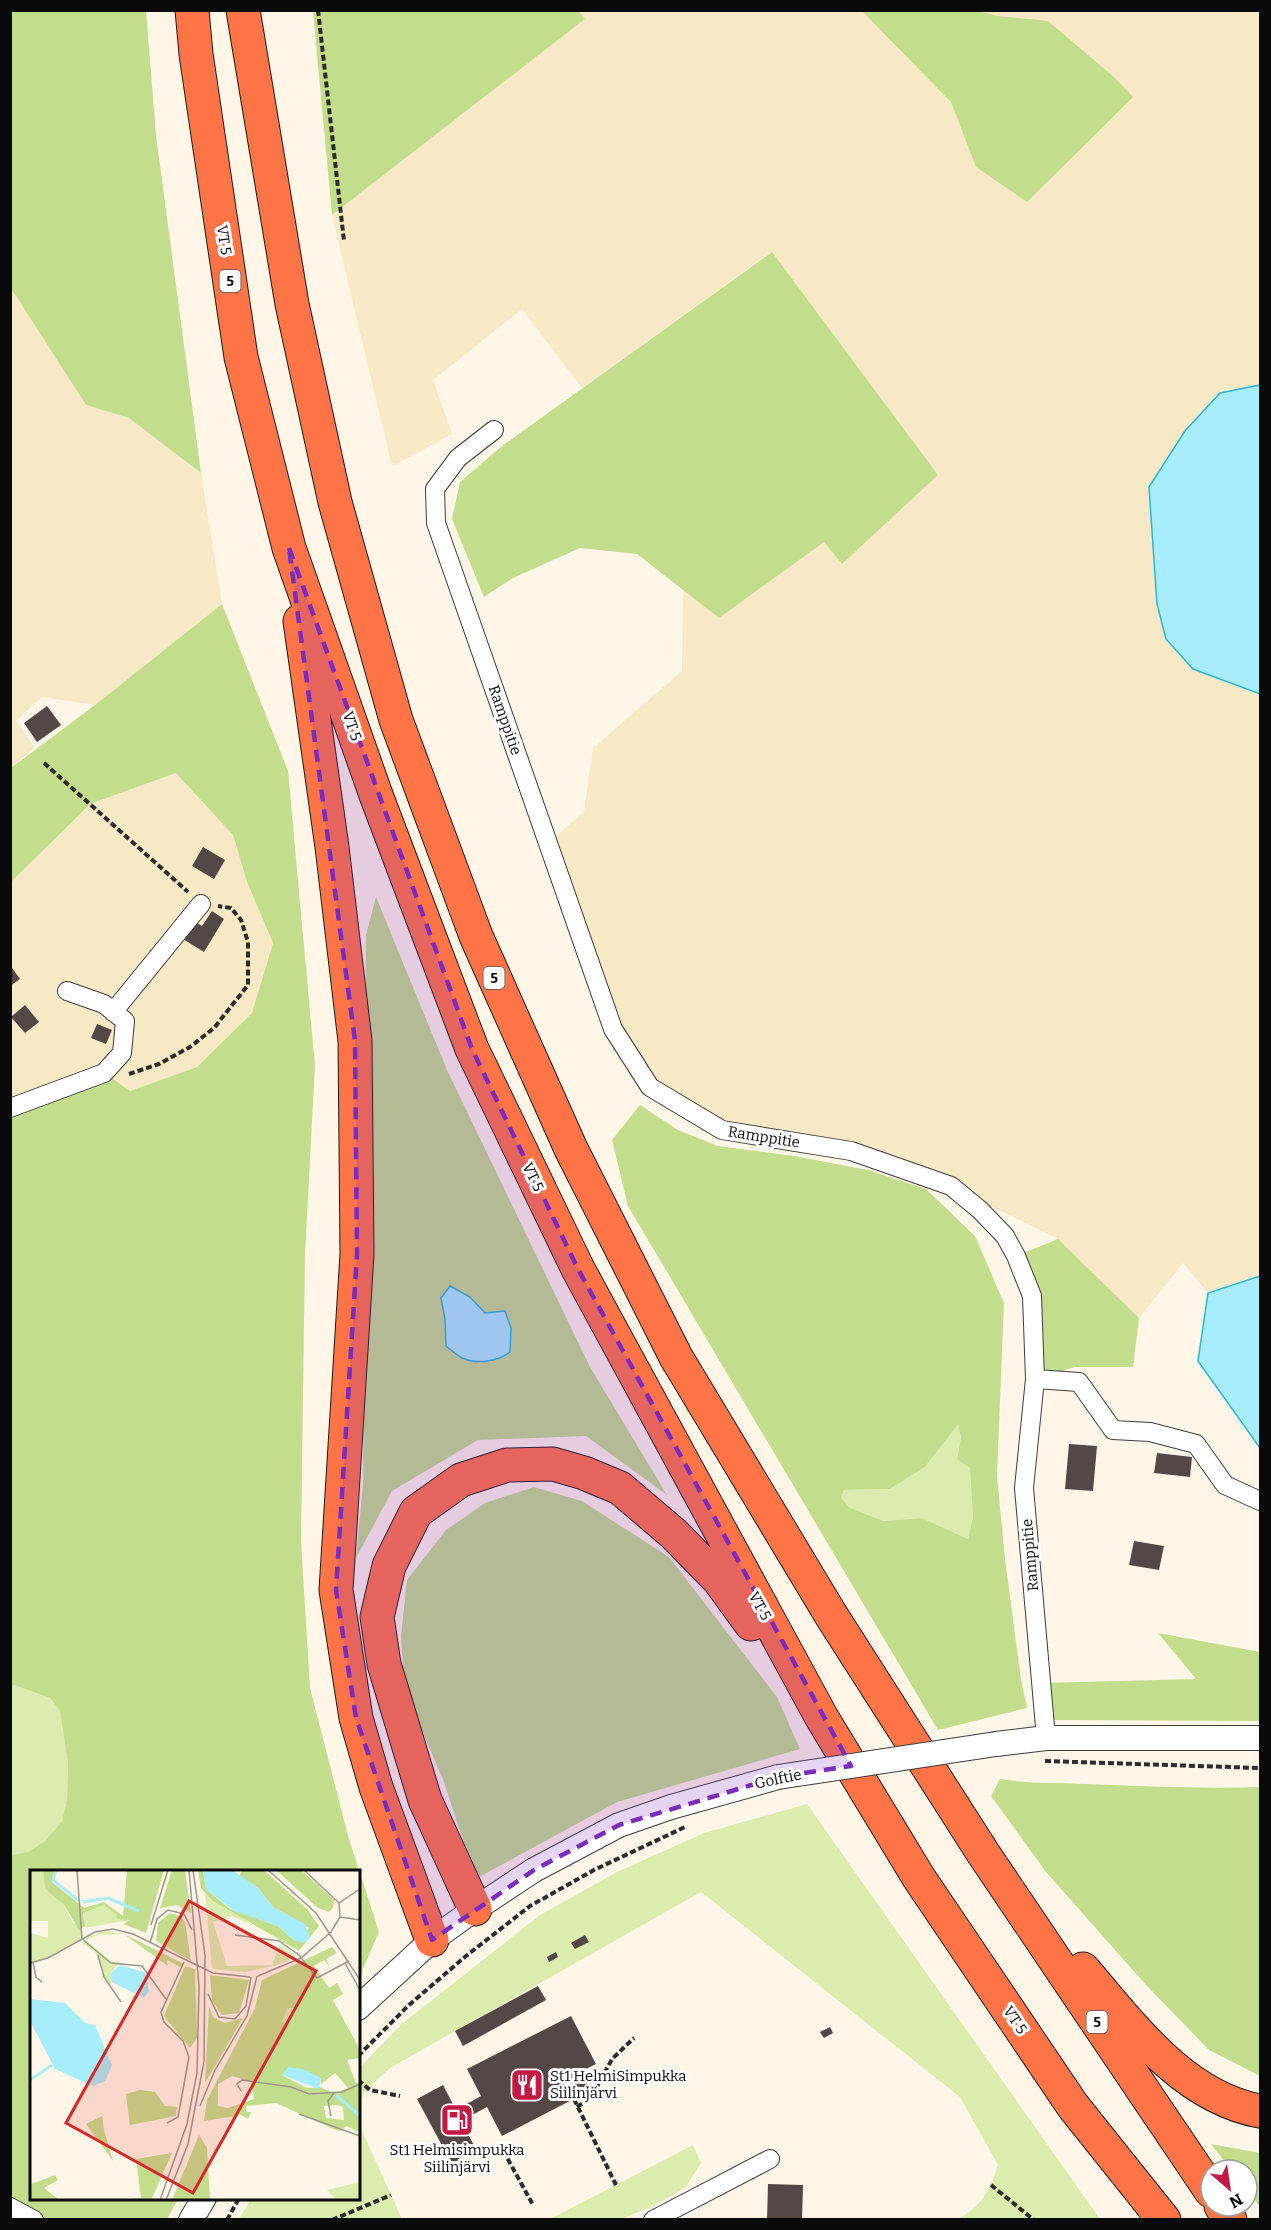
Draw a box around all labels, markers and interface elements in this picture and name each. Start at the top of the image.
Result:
street label: VT 5 [213,224,235,256]
road number: 5 [220,270,240,292]
street label: Ramppitie [485,683,525,757]
street label: VT 5 [339,709,365,743]
road number: 5 [484,967,504,989]
street label: Ramppitie [727,1122,801,1152]
street label: VT 5 [518,1160,548,1194]
street label: Ramppitie [1018,1518,1042,1592]
street label: VT 5 [745,1589,775,1623]
street label: Golftie [753,1765,803,1793]
inset map [30,1870,360,2200]
street label: VT 5 [999,2003,1031,2037]
road number: 5 [1086,2011,1108,2033]
restaurant icon: St1 HelmiSimpukka Siilinjärvi [509,2067,545,2103]
place label: St1 HelmiSimpukka Siilinjärvi [550,2067,686,2102]
fuel station icon: St1 Helmisimpukka Siilinjärvi [439,2102,475,2138]
place label: St1 Helmisimpukka Siilinjärvi [389,2141,525,2176]
north arrow [1199,2158,1259,2218]
text: N [1226,2189,1246,2212]

